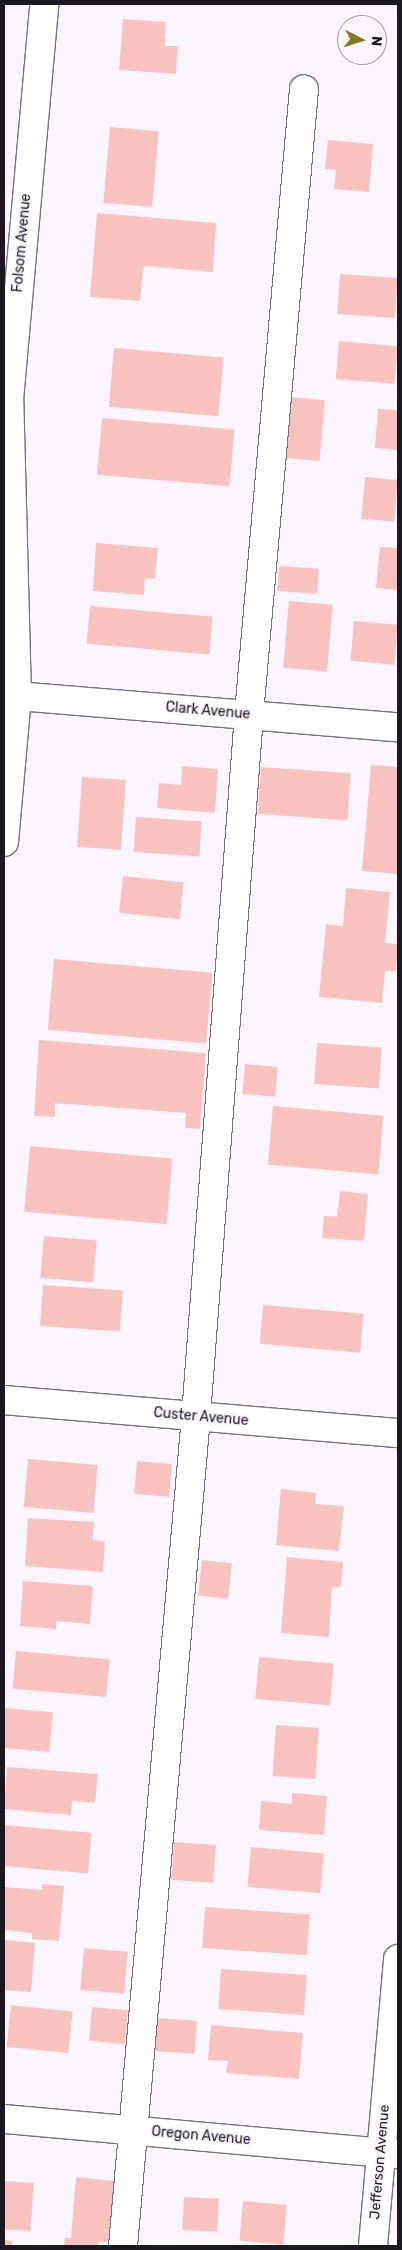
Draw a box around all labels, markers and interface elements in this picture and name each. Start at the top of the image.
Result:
north arrow [337,15,387,65]
text: N [368,35,385,47]
street label: Folsom Avenue [9,193,35,293]
street label: Clark Avenue [165,699,251,723]
street label: Custer Avenue [152,1404,250,1430]
street label: Jefferson Avenue [367,2104,393,2220]
street label: Oregon Avenue [151,2123,251,2149]

